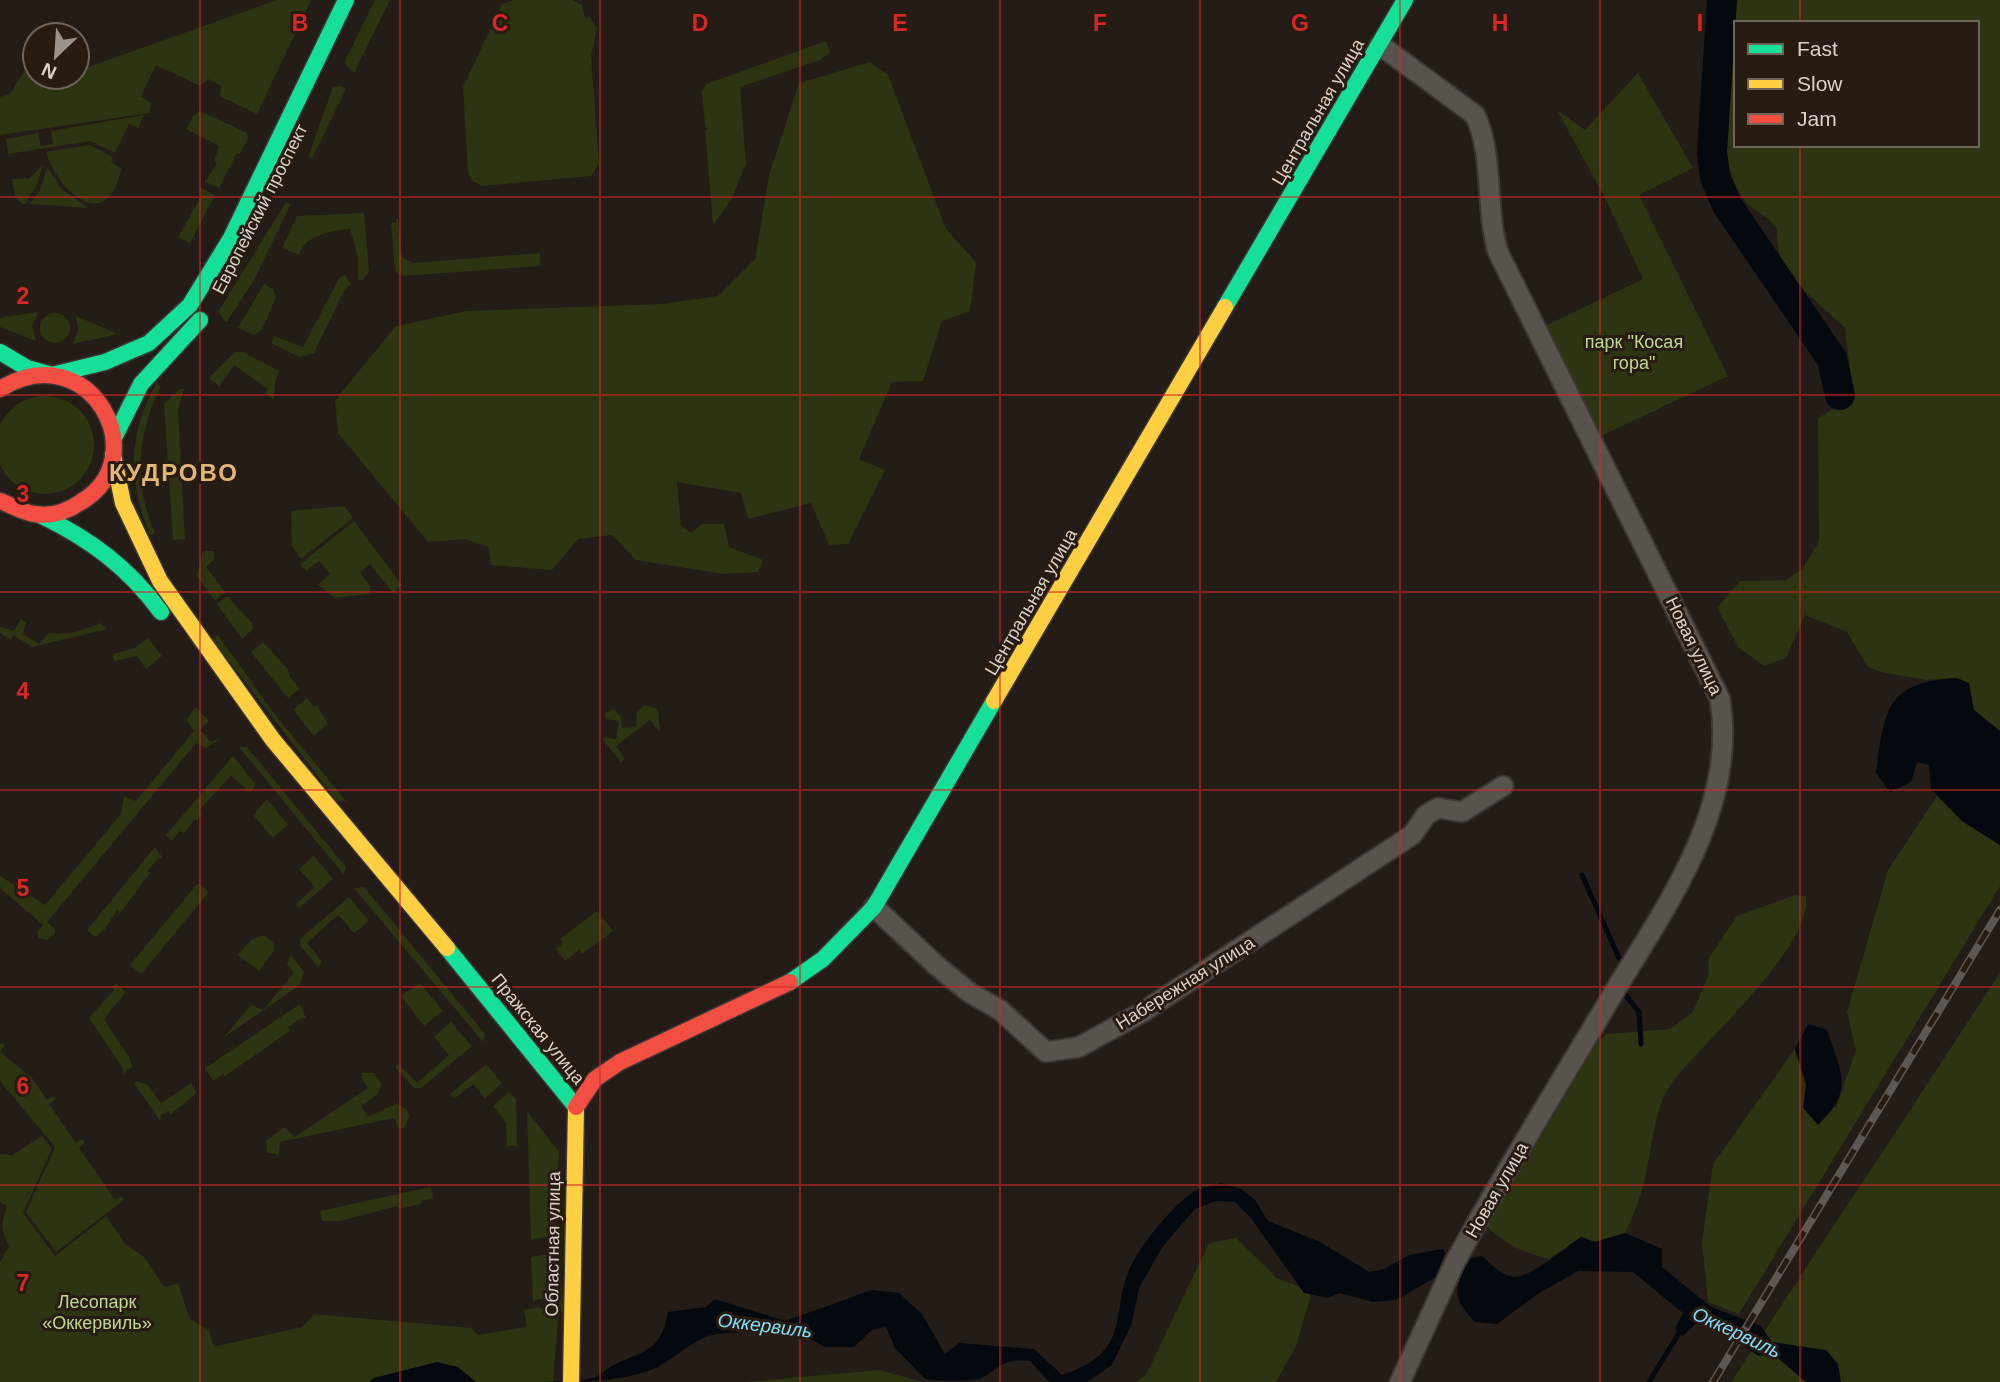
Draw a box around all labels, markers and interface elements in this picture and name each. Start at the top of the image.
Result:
text: B [292,10,308,36]
text: C [492,10,508,36]
text: D [692,10,708,36]
text: E [892,10,908,36]
text: F [1093,10,1107,36]
text: G [1291,10,1309,36]
text: H [1492,10,1508,36]
text: I [1697,10,1703,36]
north arrow [21,21,91,91]
legend [1734,21,1979,147]
street label: Центральная улица [1268,34,1369,189]
text: Fast [1797,37,1838,60]
text: N [38,59,60,83]
text: Slow [1797,72,1843,95]
text: Jam [1797,107,1837,130]
street label: Европейский проспект [208,121,312,297]
text: 2 [17,283,29,309]
park label: парк "Косая гора" [1585,332,1683,373]
district label: КУДРОВО [109,459,239,486]
text: 3 [17,481,29,507]
street label: Центральная улица [981,524,1082,679]
street label: Новая улица [1662,594,1727,699]
text: 4 [17,678,30,704]
text: 5 [17,875,30,901]
street label: Набережная улица [1112,932,1259,1034]
street label: Пражская улица [487,970,589,1089]
text: 6 [17,1073,29,1099]
street label: Новая улица [1462,1138,1533,1241]
street label: Областная улица [542,1170,564,1317]
text: 7 [17,1270,29,1296]
park label: Лесопарк «Оккервиль» [42,1292,152,1333]
water label: Оккервиль [1689,1303,1784,1362]
water label: Оккервиль [716,1309,813,1342]

